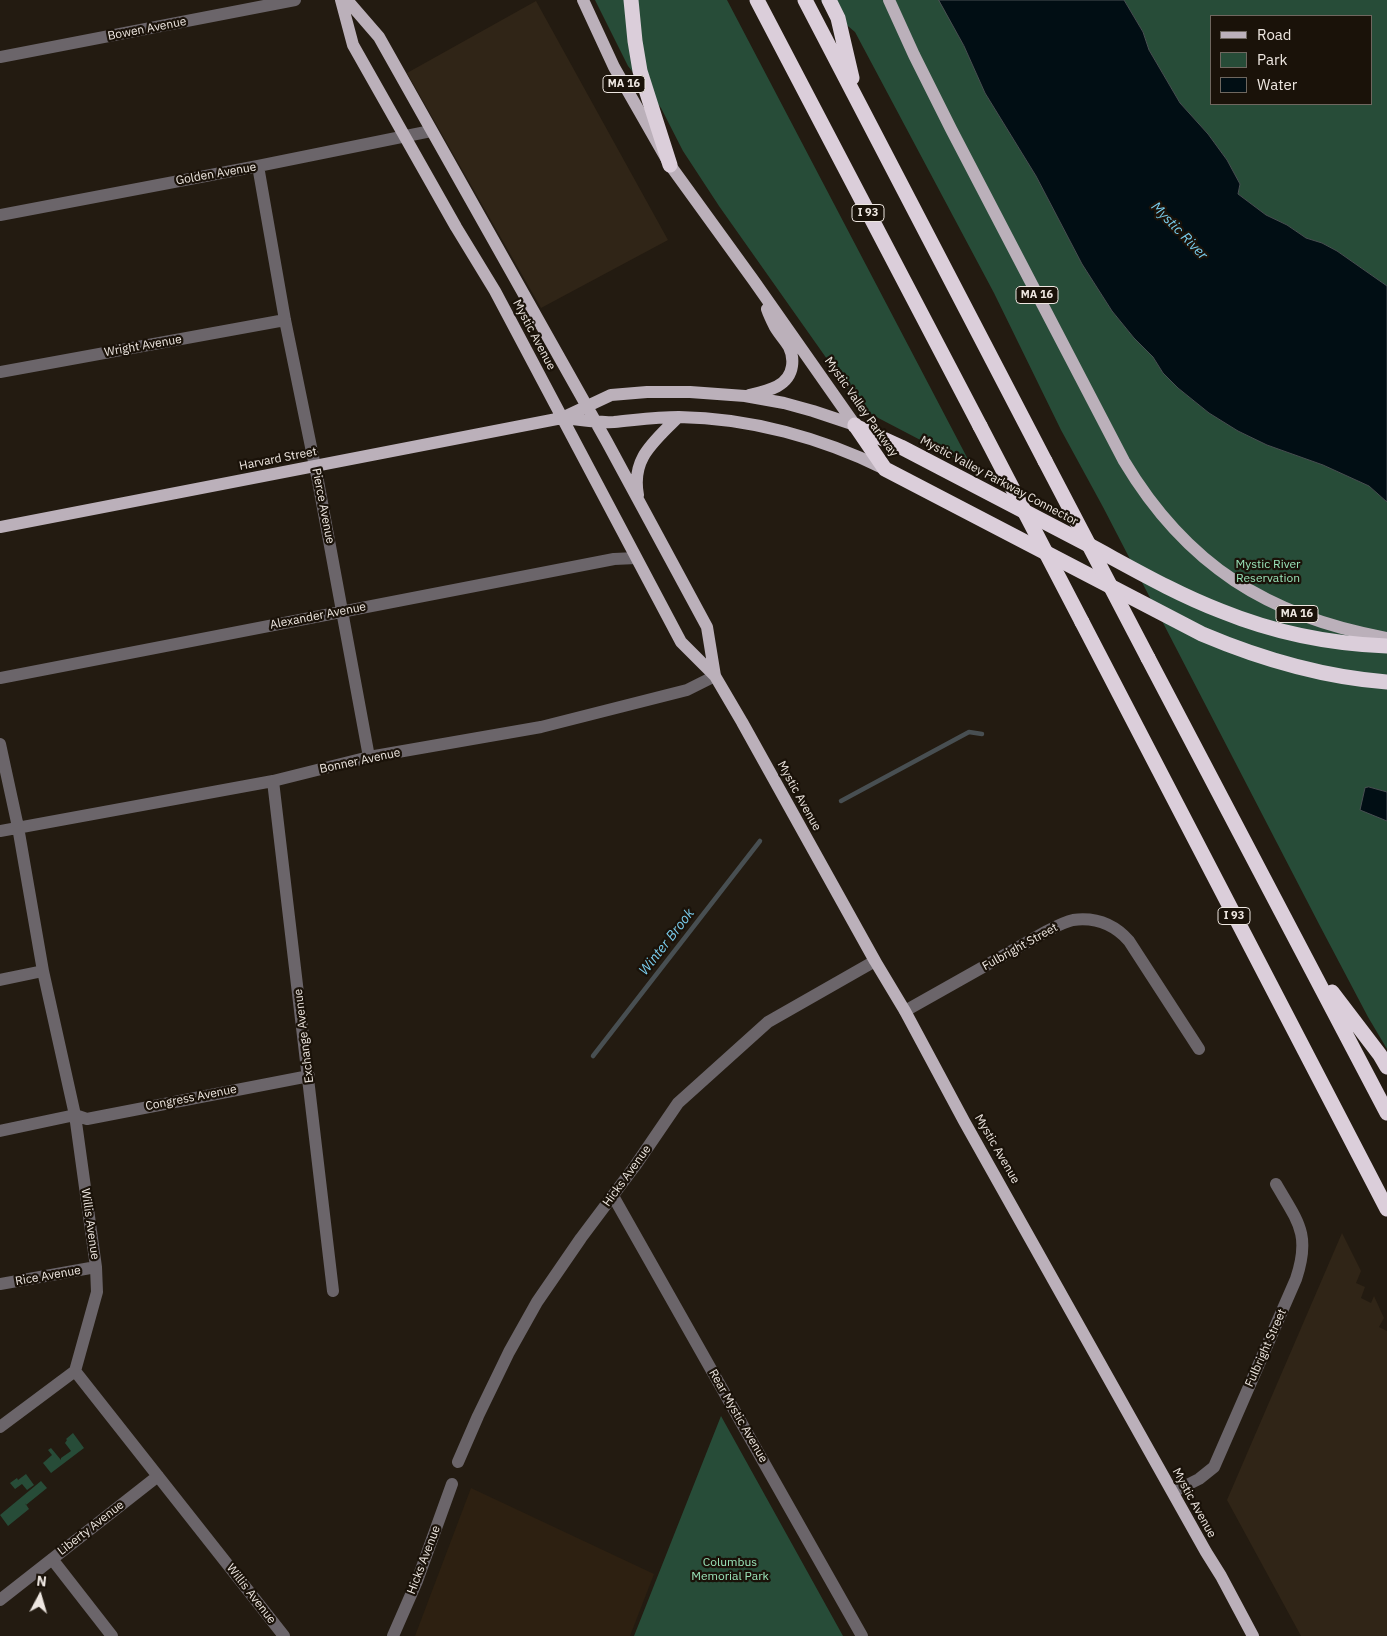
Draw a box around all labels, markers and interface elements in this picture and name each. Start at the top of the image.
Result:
street label: Bowen Avenue [106,14,188,44]
legend [1210,15,1372,105]
text: Road [1257,25,1292,44]
text: Park [1257,50,1287,69]
text: Water [1257,75,1297,94]
road number: MA 16 [603,76,645,92]
street label: Golden Avenue [175,160,257,188]
water label: Mystic River [1147,199,1211,263]
road number: I 93 [852,204,884,222]
road number: MA 16 [1016,286,1058,304]
street label: Mystic Avenue [509,297,559,373]
street label: Wright Avenue [103,332,183,360]
street label: Mystic Valley Parkway [821,354,901,460]
street label: Mystic Valley Parkway Connector [917,433,1081,529]
street label: Harvard Street [238,444,318,474]
street label: Pierce Avenue [309,467,337,545]
park label: Mystic River Reservation [1235,558,1301,586]
street label: Alexander Avenue [269,600,367,632]
road number: MA 16 [1276,606,1318,622]
street label: Bonner Avenue [318,745,402,777]
street label: Mystic Avenue [774,759,824,833]
water label: Winter Brook [636,905,698,979]
road number: I 93 [1218,908,1250,924]
street label: Fulbright Street [980,920,1060,974]
street label: Exchange Avenue [291,988,317,1084]
street label: Congress Avenue [144,1082,238,1114]
street label: Mystic Avenue [971,1112,1023,1186]
street label: Hicks Avenue [600,1142,654,1210]
street label: Willis Avenue [78,1187,102,1261]
street label: Rice Avenue [14,1263,82,1289]
street label: Fulbright Street [1242,1307,1290,1389]
street label: Rear Mystic Avenue [705,1367,771,1465]
street label: Mystic Avenue [1169,1466,1219,1540]
street label: Liberty Avenue [55,1498,127,1558]
street label: Hicks Avenue [404,1524,444,1596]
park label: Columbus Memorial Park [691,1556,769,1584]
street label: Willis Avenue [223,1561,279,1627]
north arrow [15,1571,65,1621]
text: N [36,1572,48,1591]

